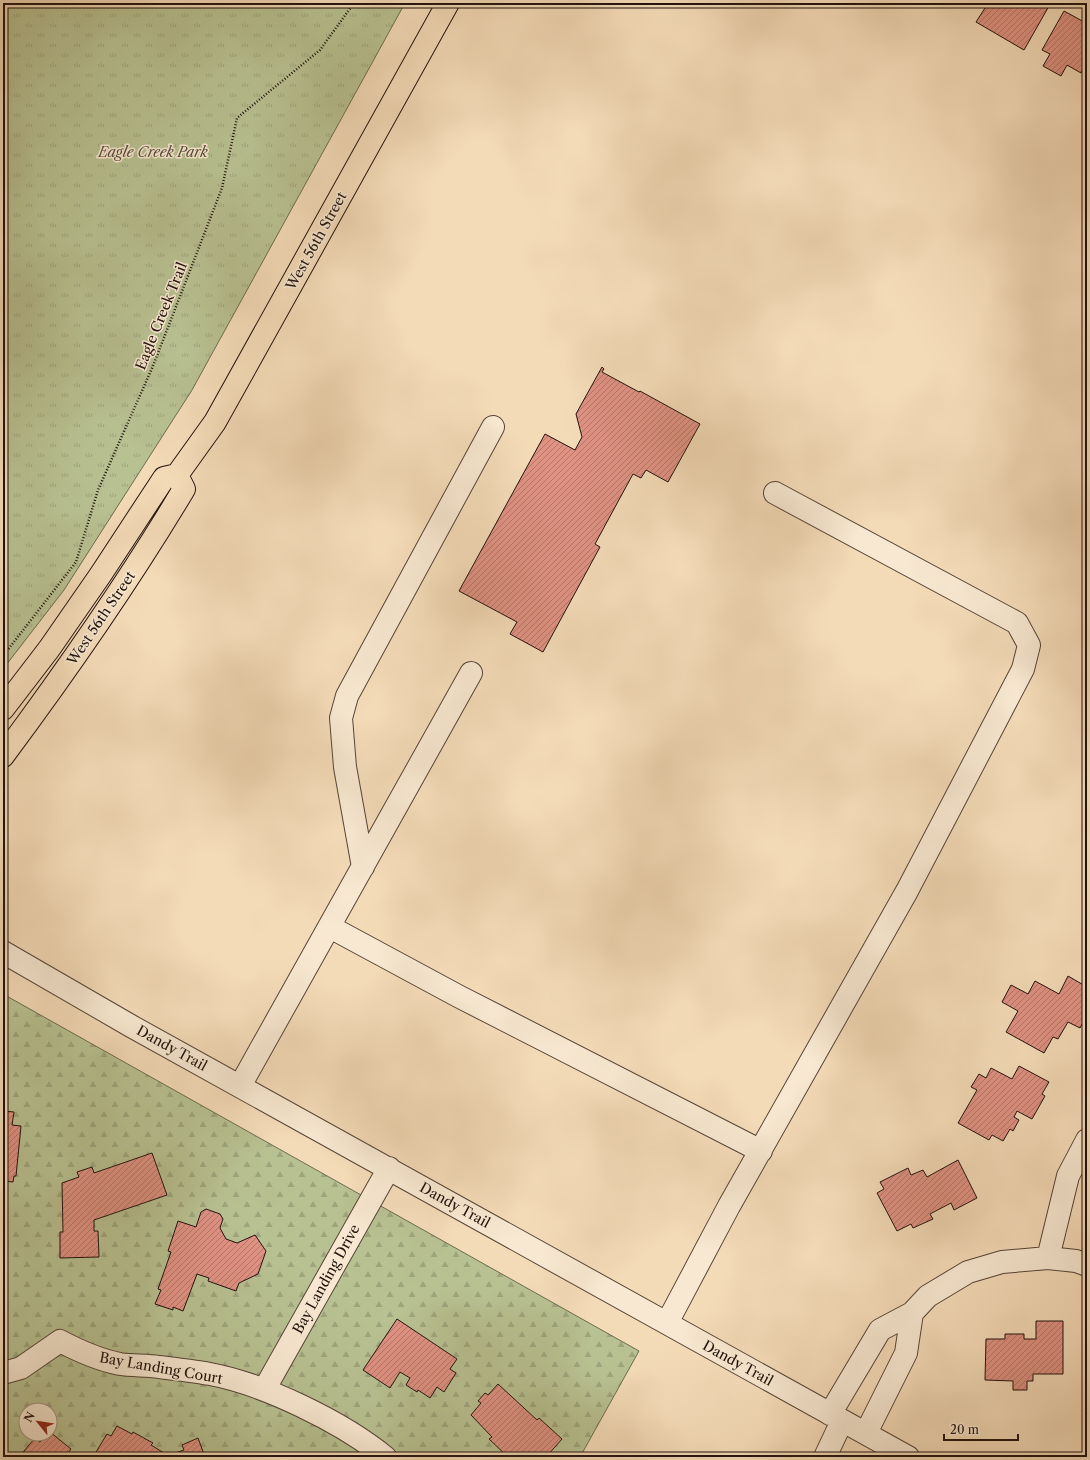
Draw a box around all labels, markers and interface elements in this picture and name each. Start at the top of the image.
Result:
park label: Eagle Creek Park [97,143,208,161]
street label: West 56th Street [281,189,350,294]
street label: Eagle Creek Trail [131,259,191,373]
street label: West 56th Street [62,567,139,669]
street label: Dandy Trail [134,1021,210,1075]
street label: Dandy Trail [417,1178,493,1232]
street label: Bay Landing Drive [288,1221,364,1337]
street label: Dandy Trail [700,1336,776,1390]
street label: Bay Landing Court [98,1348,224,1388]
north arrow [18,1402,58,1442]
text: N [21,1409,38,1425]
scale bar [944,1416,1018,1442]
text: 20 m [950,1422,979,1437]

